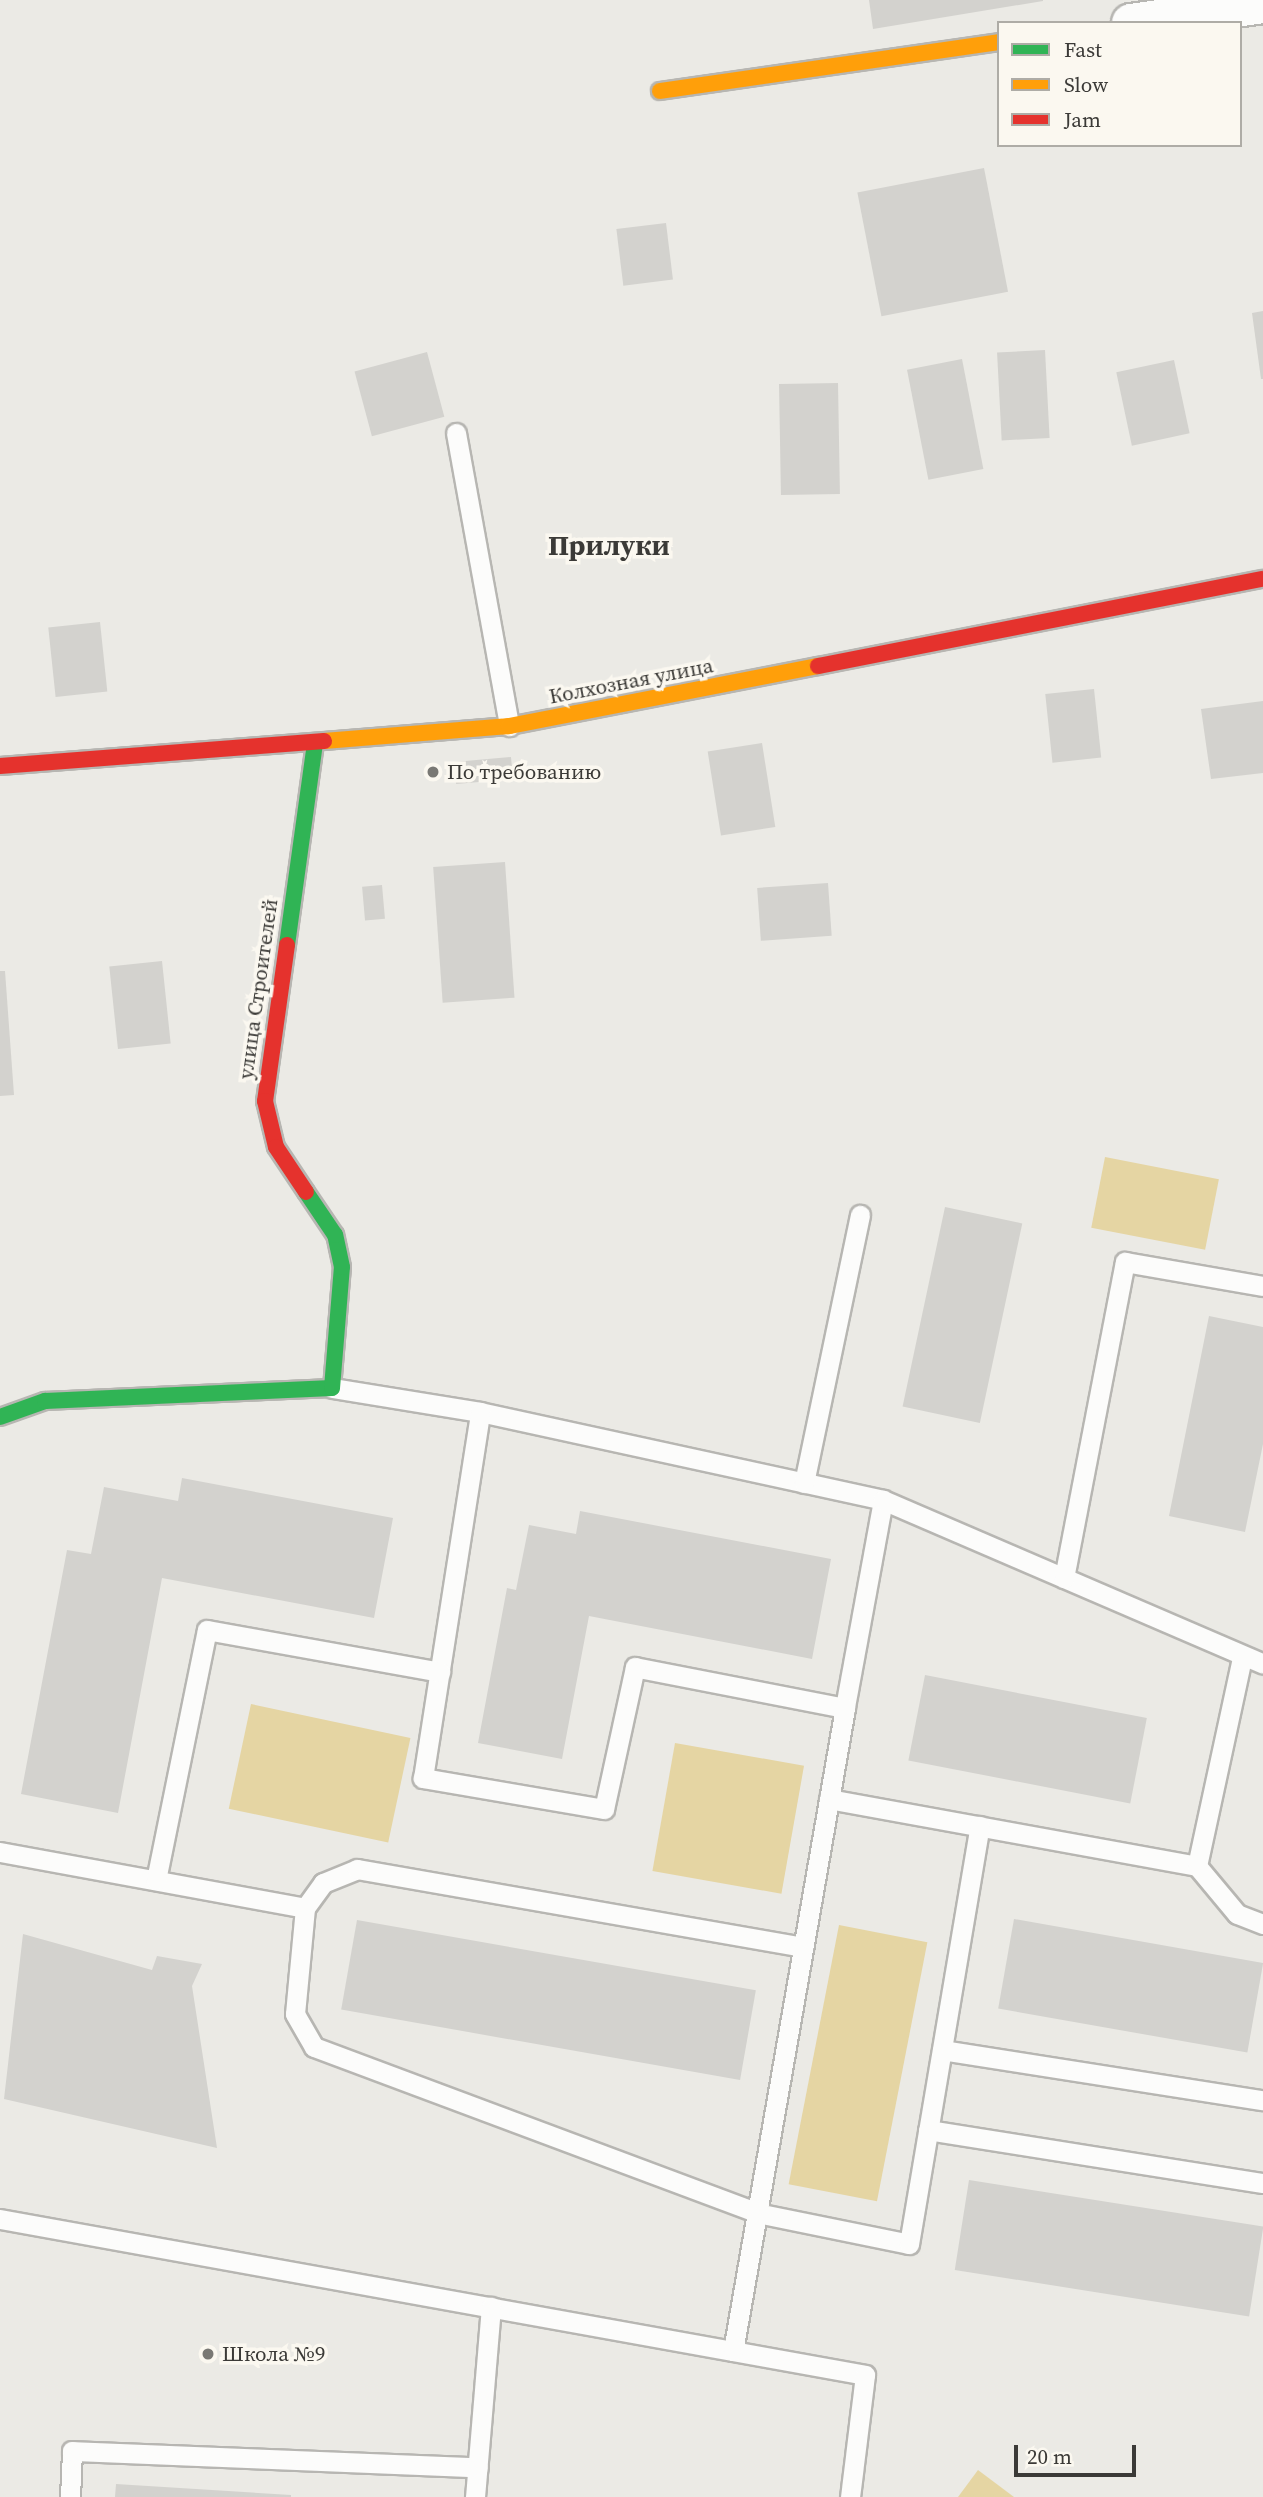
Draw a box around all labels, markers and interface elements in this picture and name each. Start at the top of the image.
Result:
legend [997,21,1242,147]
text: Fast [1064,35,1102,64]
text: Slow [1064,70,1108,99]
text: Jam [1064,105,1101,134]
district label: Прилуки [548,528,670,562]
street label: Колхозная улица [547,653,715,709]
place label: По требованию [447,759,601,785]
marker: По требованию [425,764,441,780]
street label: улица Строителей [233,897,283,1081]
place label: Школа №9 [222,2341,326,2367]
marker: Школа №9 [200,2346,216,2362]
scale bar [1018,2430,1140,2474]
text: 20 m [1027,2442,1072,2471]

